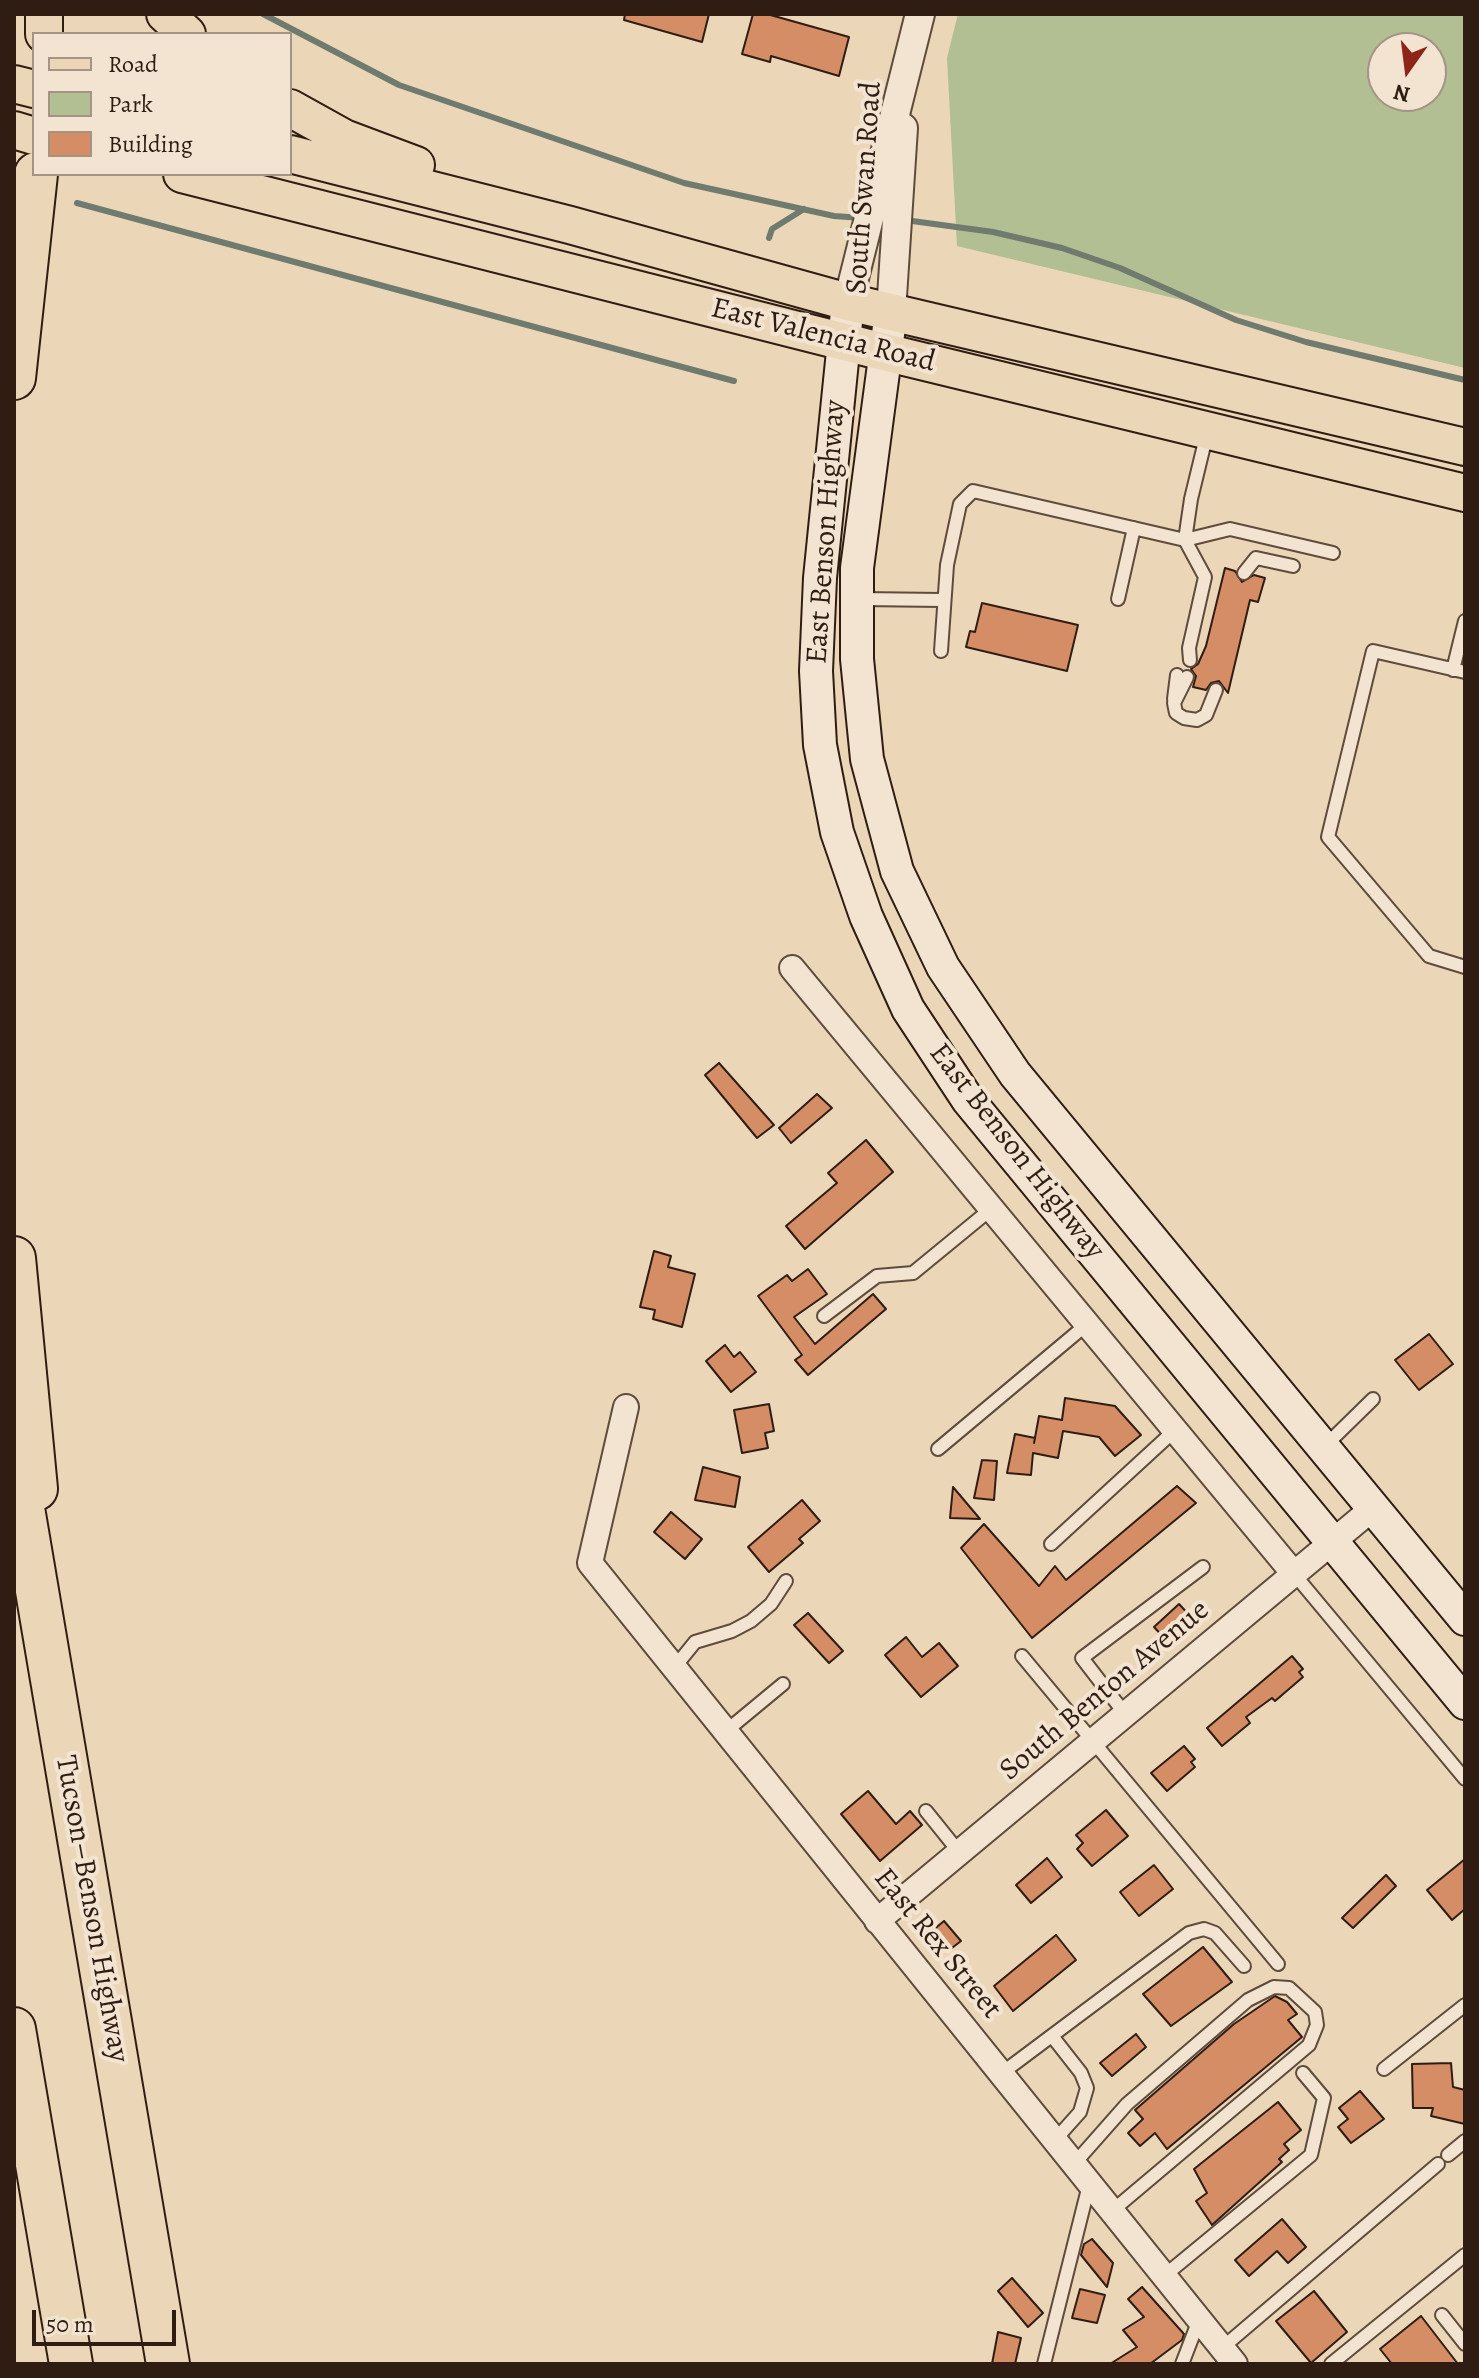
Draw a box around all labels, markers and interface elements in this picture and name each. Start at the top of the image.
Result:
legend [32,32,292,176]
north arrow [1367,32,1447,112]
text: Road [108,48,158,80]
text: N [1390,77,1413,110]
street label: South Swan Road [840,80,890,296]
text: Park [108,88,153,120]
text: Building [108,128,193,160]
street label: East Valencia Road [707,291,939,381]
street label: East Benson Highway [800,399,854,665]
street label: East Benson Highway [920,1037,1112,1267]
street label: South Benton Avenue [993,1593,1217,1789]
street label: Tucson–Benson Highway [46,1753,136,2065]
street label: East Rex Street [865,1861,1009,2027]
scale bar [36,2294,180,2344]
text: 50 m [46,2308,94,2340]

